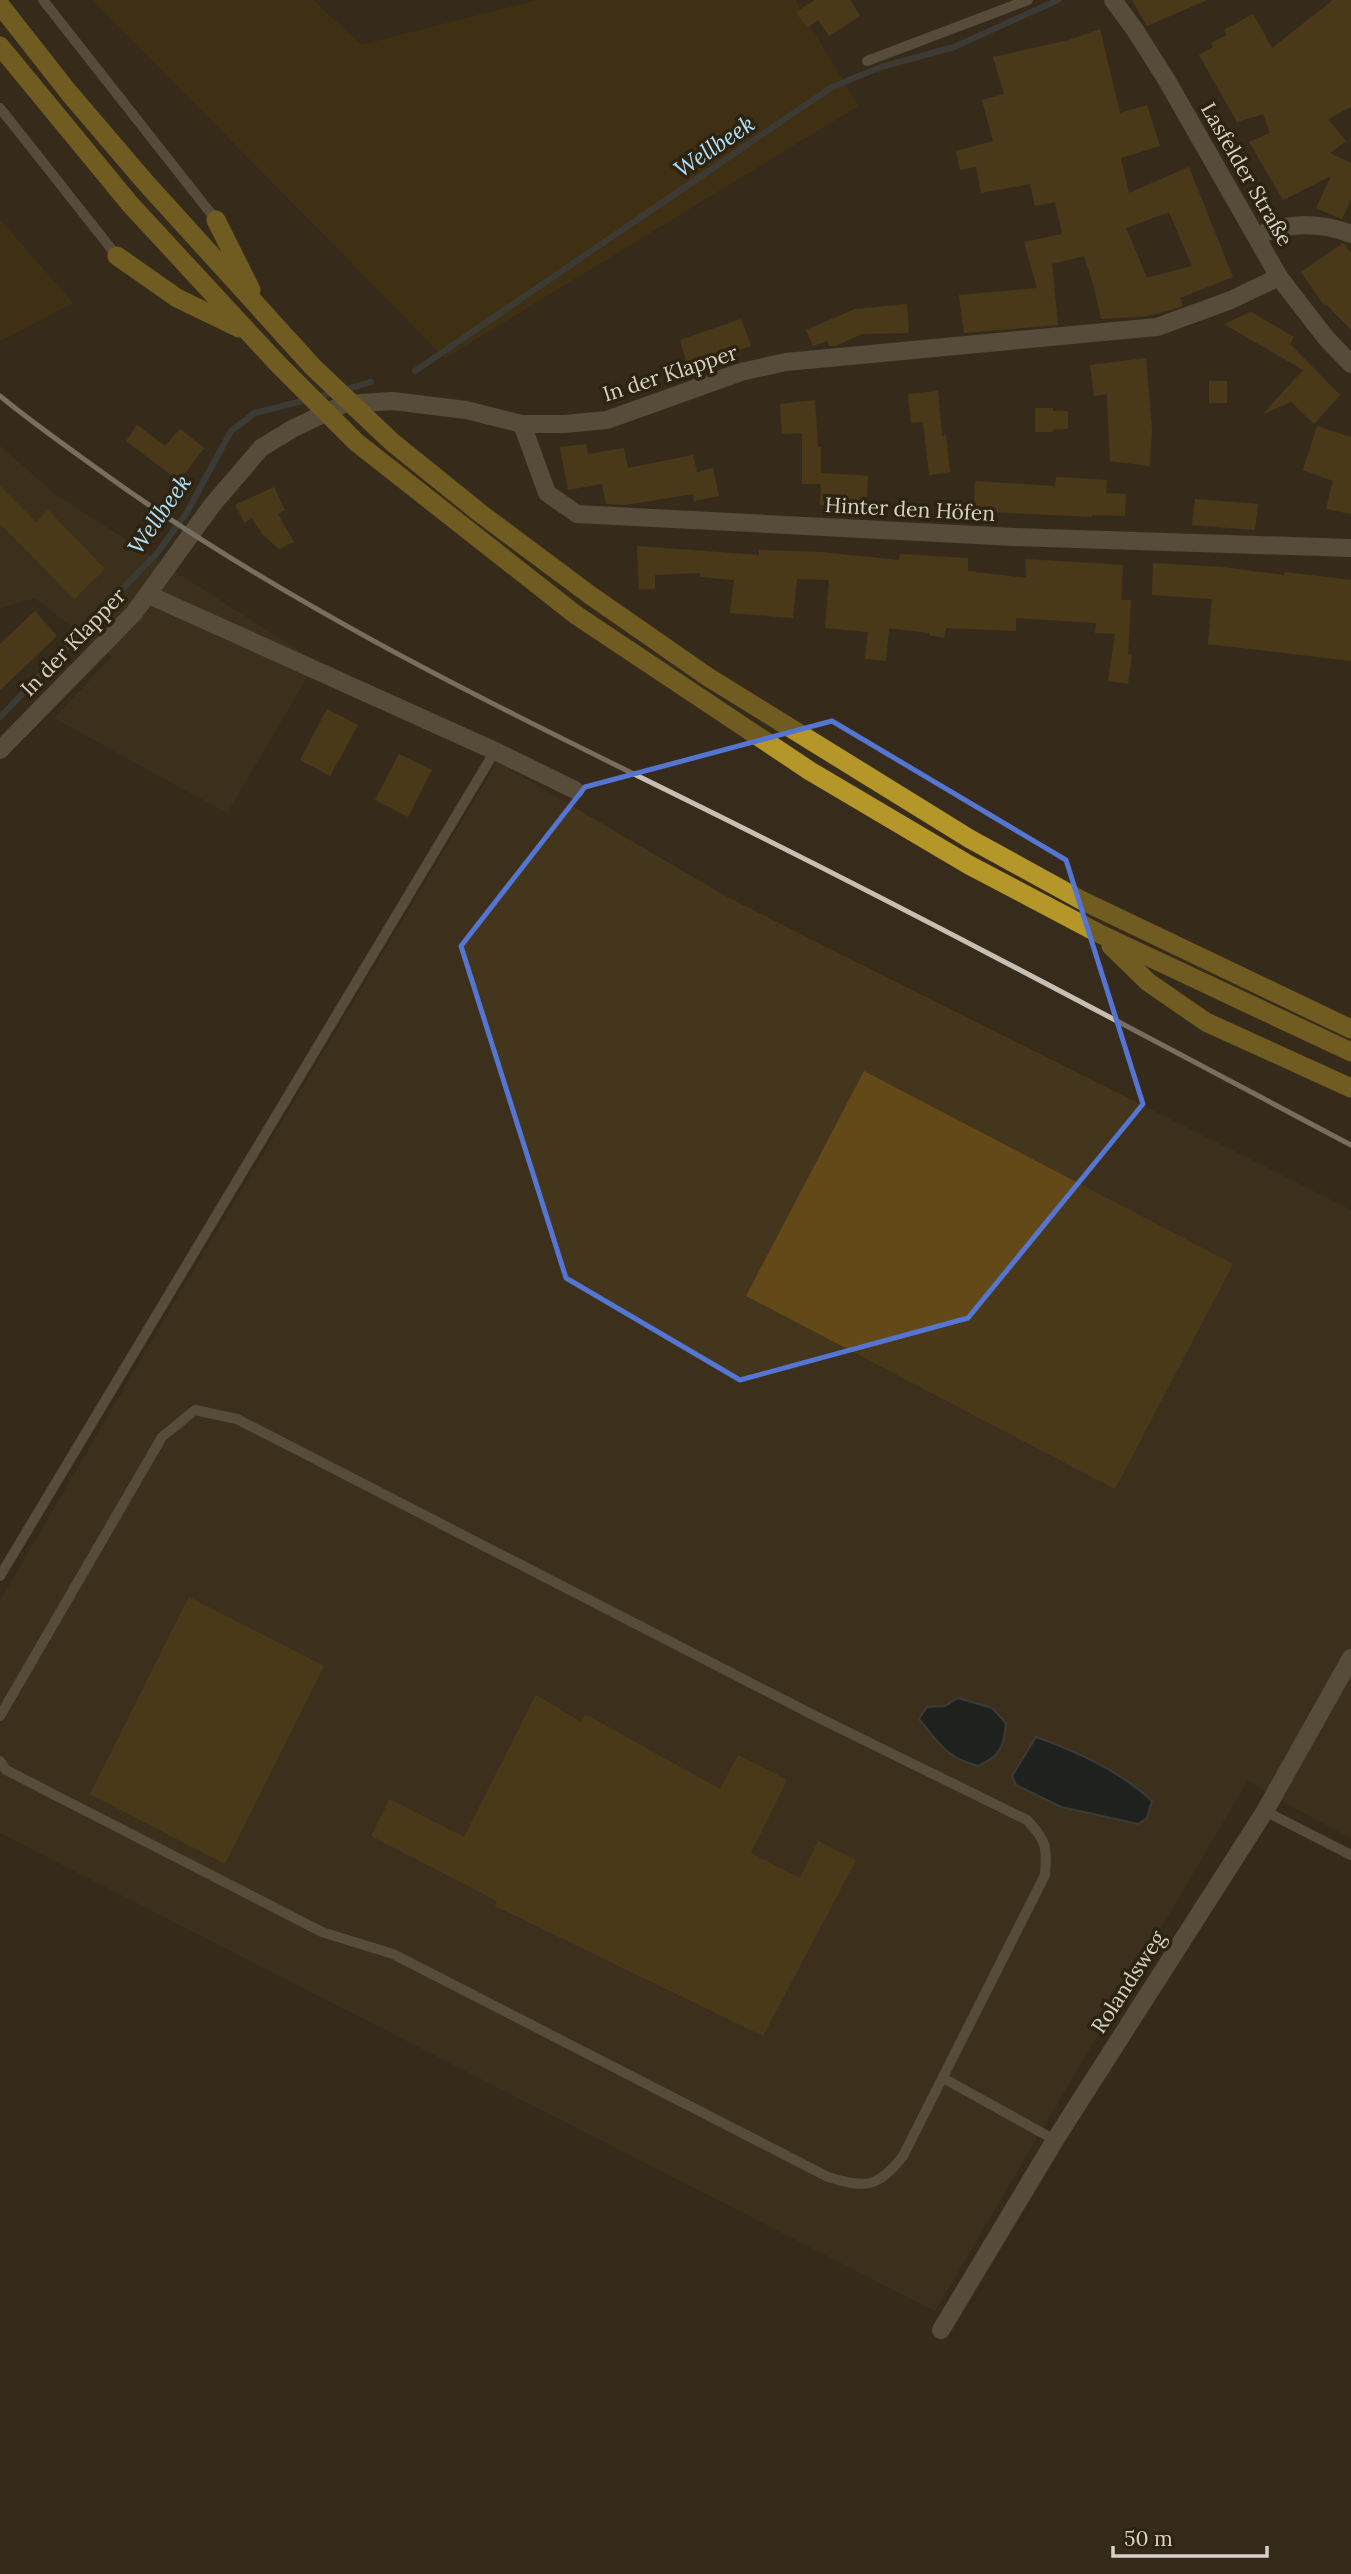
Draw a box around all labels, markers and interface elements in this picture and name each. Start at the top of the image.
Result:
street label: Lasfelder Straße [1195,97,1299,251]
water label: Wellbeek [668,108,760,183]
street label: In der Klapper [599,339,741,407]
water label: Wellbeek [121,468,197,560]
street label: Hinter den Höfen [824,491,996,527]
street label: In der Klapper [15,582,131,702]
street label: Rolandsweg [1085,1925,1171,2038]
scale bar [1113,2514,1267,2558]
text: 50 m [1124,2525,1173,2552]

